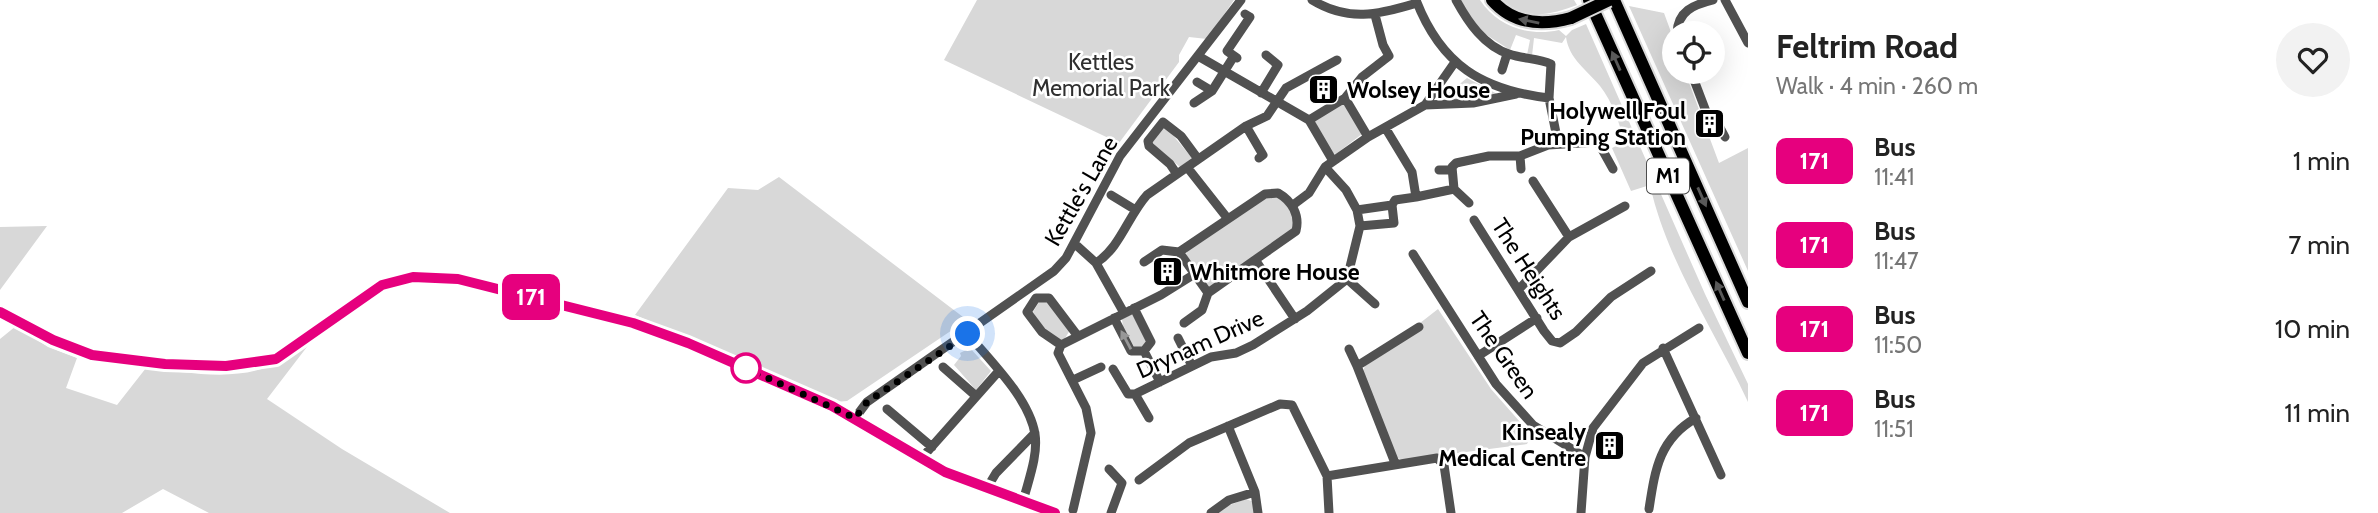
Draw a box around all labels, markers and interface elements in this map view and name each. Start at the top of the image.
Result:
one-way arrow [1517,15,1539,26]
map controls [1662,21,1725,84]
button: locate [1662,21,1725,84]
button: heart [2276,23,2350,97]
text: Feltrim Road [1776,26,1958,66]
park label: Kettles Memorial Park [1032,48,1171,102]
one-way arrow [1610,51,1622,71]
text: Walk · 4 min · 260 m [1776,72,1978,100]
building icon: Wolsey House [1307,73,1341,107]
place label: Wolsey House [1347,76,1490,104]
place label: Holywell Foul Pumping Station [1520,97,1686,151]
building icon: Holywell Foul Pumping Station [1692,107,1726,141]
street label: Kettle's Lane [1038,131,1124,251]
text: Bus [1874,131,1915,163]
text: 1 min [2293,145,2350,177]
text: 171 [1800,146,1829,175]
road number: M1 [1647,158,1689,194]
text: 11:41 [1874,163,1915,191]
one-way arrow [1696,187,1707,208]
street label: The Heights [1486,213,1572,325]
text: Bus [1874,215,1915,247]
text: 7 min [2288,229,2350,261]
text: 171 [1800,230,1829,259]
text: 11:47 [1874,247,1919,275]
building icon: Whitmore House [1150,255,1184,289]
place label: Whitmore House [1190,258,1360,286]
line badge: 171 [491,274,571,320]
one-way arrow [1714,281,1726,301]
text: 171 [516,282,546,311]
text: Bus [1874,299,1915,331]
street label: Drynam Drive [1132,303,1268,385]
street label: The Green [1464,306,1544,404]
text: 10 min [2275,313,2350,345]
text: 171 [1800,314,1829,343]
your location [950,316,985,351]
one-way arrow [1120,330,1131,350]
text: 11:50 [1874,331,1922,359]
unlabelled marker [731,353,761,383]
text: Bus [1874,383,1915,415]
text: 11 min [2284,397,2350,429]
text: 171 [1800,398,1829,427]
text: 11:51 [1874,415,1914,443]
place label: Kinsealy Medical Centre [1438,418,1587,472]
building icon: Kinsealy Medical Centre [1592,428,1626,462]

